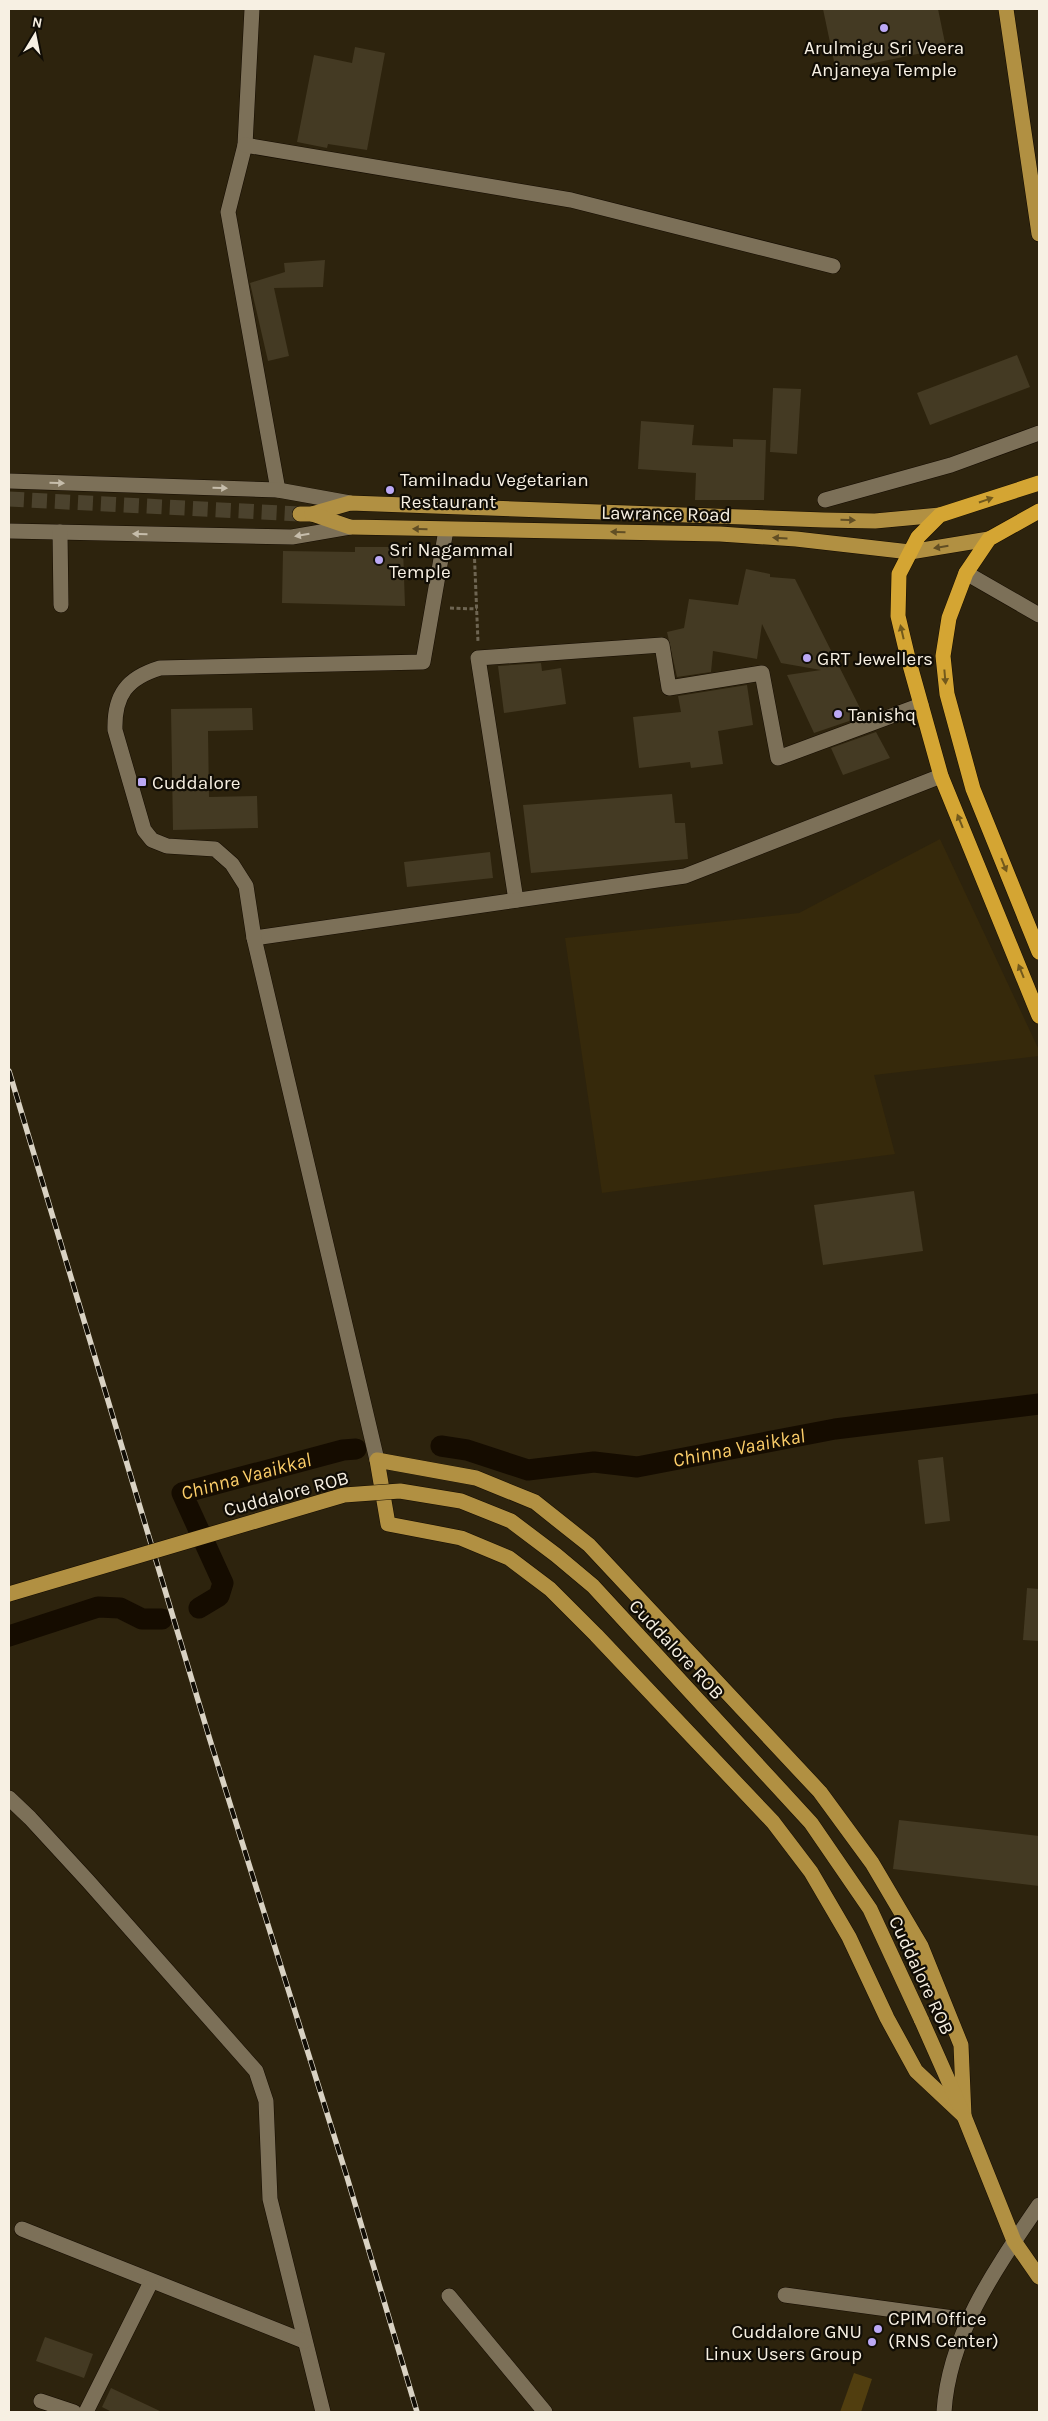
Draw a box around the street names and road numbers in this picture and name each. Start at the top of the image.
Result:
street label: Lawrance Road [601,502,731,526]
street label: Cuddalore ROB [221,1467,351,1521]
street label: Cuddalore ROB [624,1595,728,1704]
street label: Cuddalore ROB [884,1912,958,2038]

